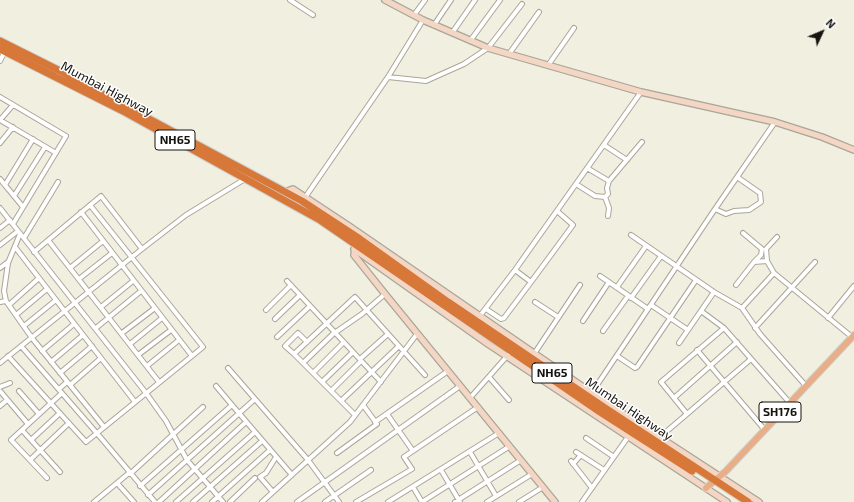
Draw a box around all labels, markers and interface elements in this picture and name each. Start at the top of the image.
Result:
north arrow [802,12,842,52]
text: N [824,16,838,31]
street label: Mumbai Highway [58,58,156,120]
road number: NH65 [155,130,195,150]
road number: NH65 [532,363,572,383]
street label: Mumbai Highway [582,374,676,444]
road number: SH176 [759,402,801,422]

